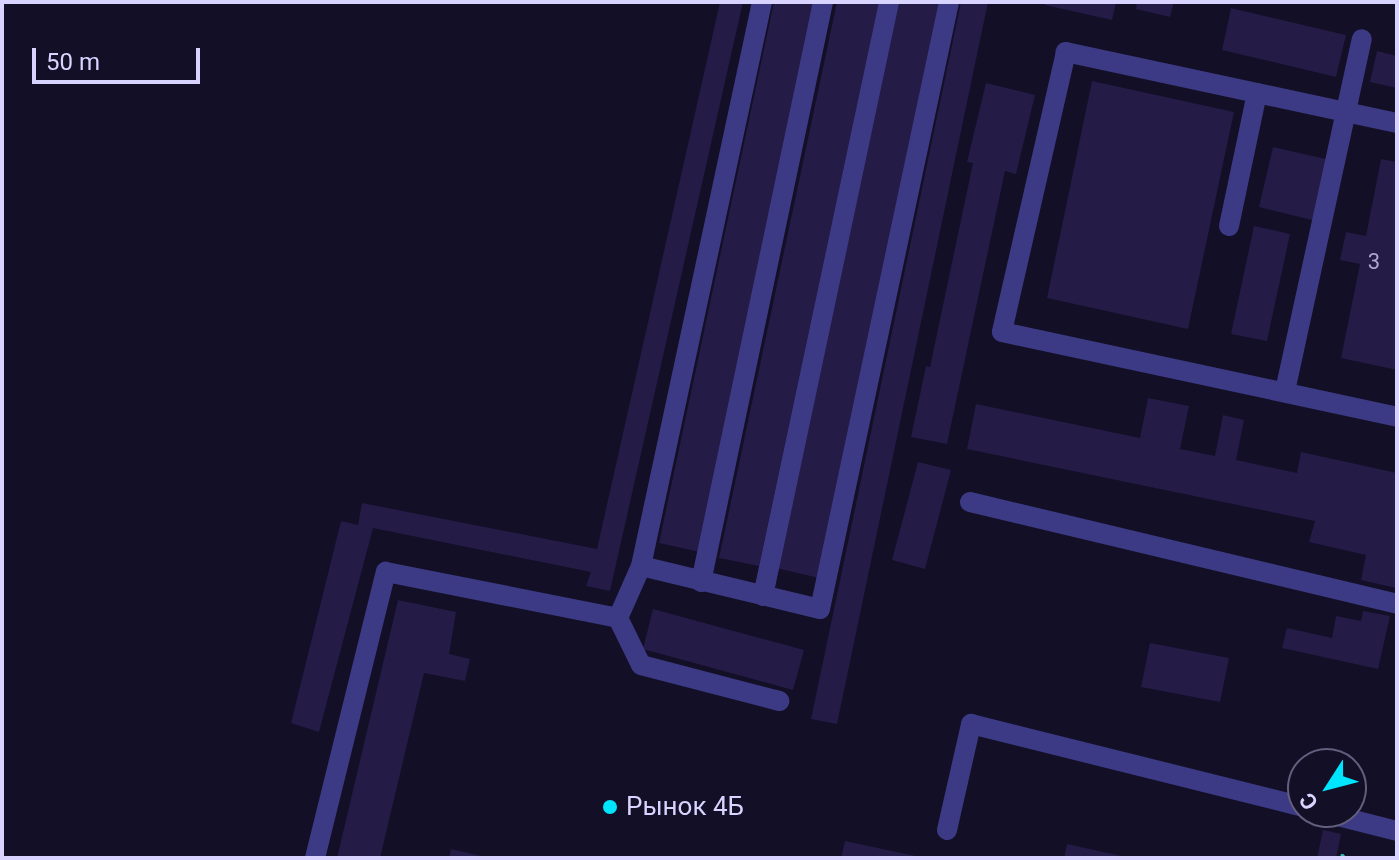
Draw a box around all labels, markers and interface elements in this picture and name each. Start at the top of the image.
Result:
scale bar [36,32,204,82]
text: 50 m [46,48,100,76]
house number: 3 [1368,249,1380,275]
north arrow [1287,748,1367,828]
text: С [1294,788,1323,814]
place label: Рынок 4Б [626,791,744,823]
marker: Рынок 4Б [601,798,619,816]

